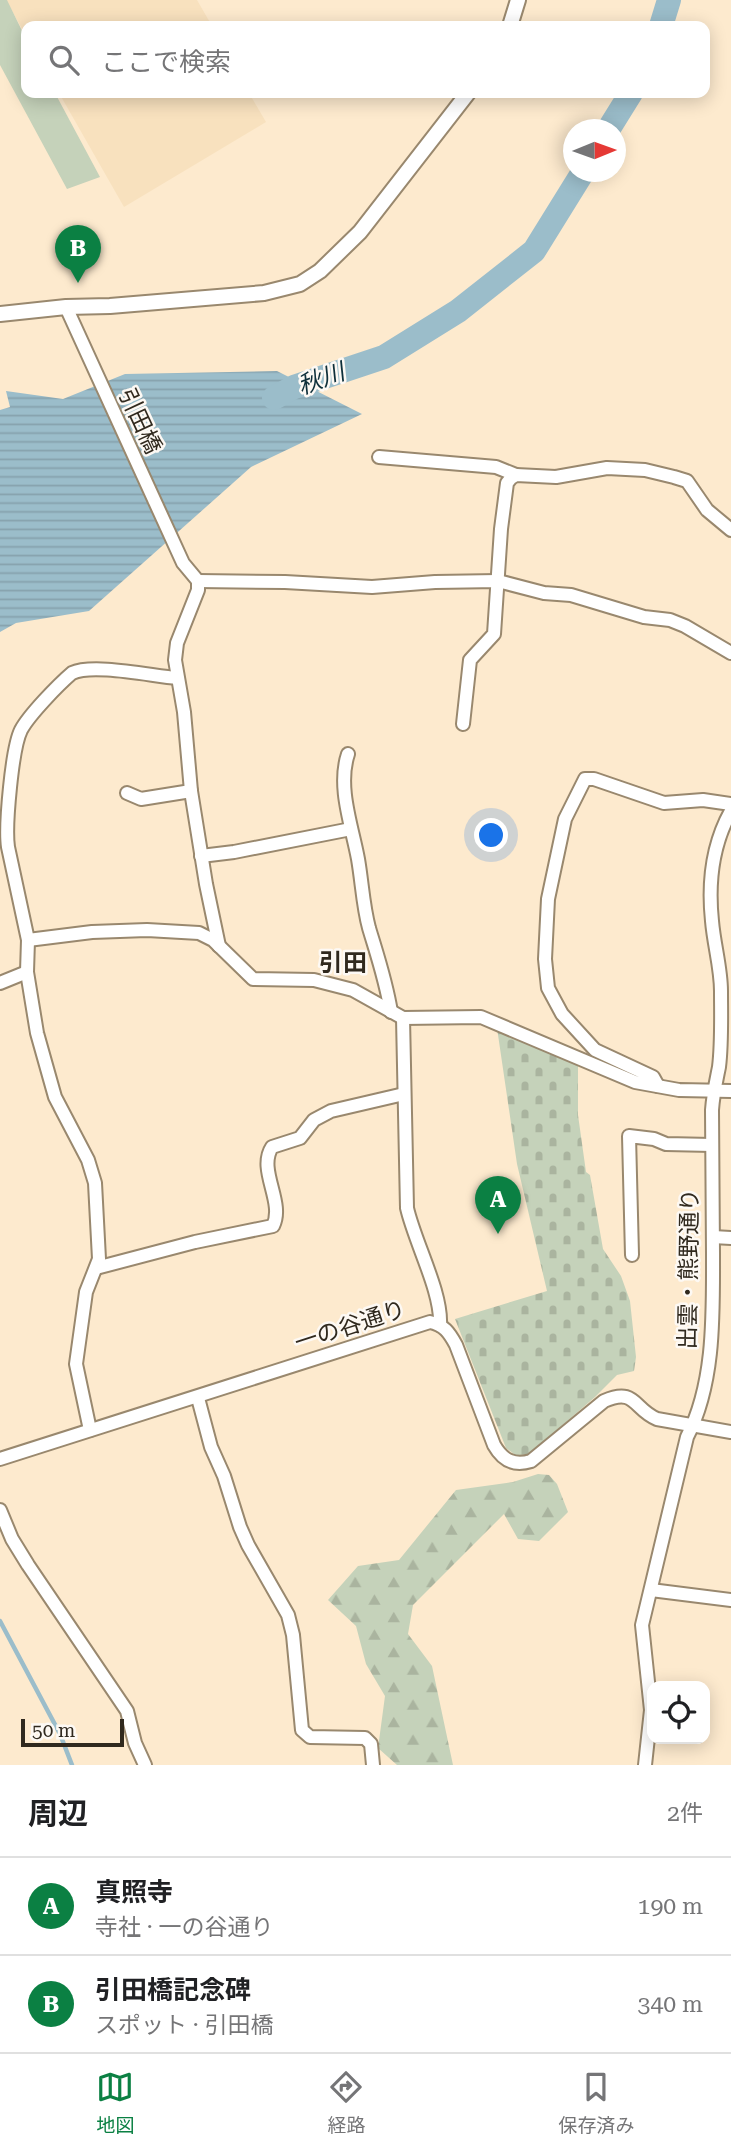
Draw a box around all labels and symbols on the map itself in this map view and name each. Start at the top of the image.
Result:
north arrow [563,119,626,182]
pin: B [55,225,101,283]
water label: 秋川 [294,357,351,400]
street label: 引田橋 [113,384,167,458]
your location [474,818,508,852]
district label: 引田 [319,949,367,977]
pin: A [475,1176,521,1234]
street label: 出雲・熊野通り [674,1188,704,1350]
street label: 一の谷通り [291,1295,409,1357]
scale bar [21,1716,124,1748]

